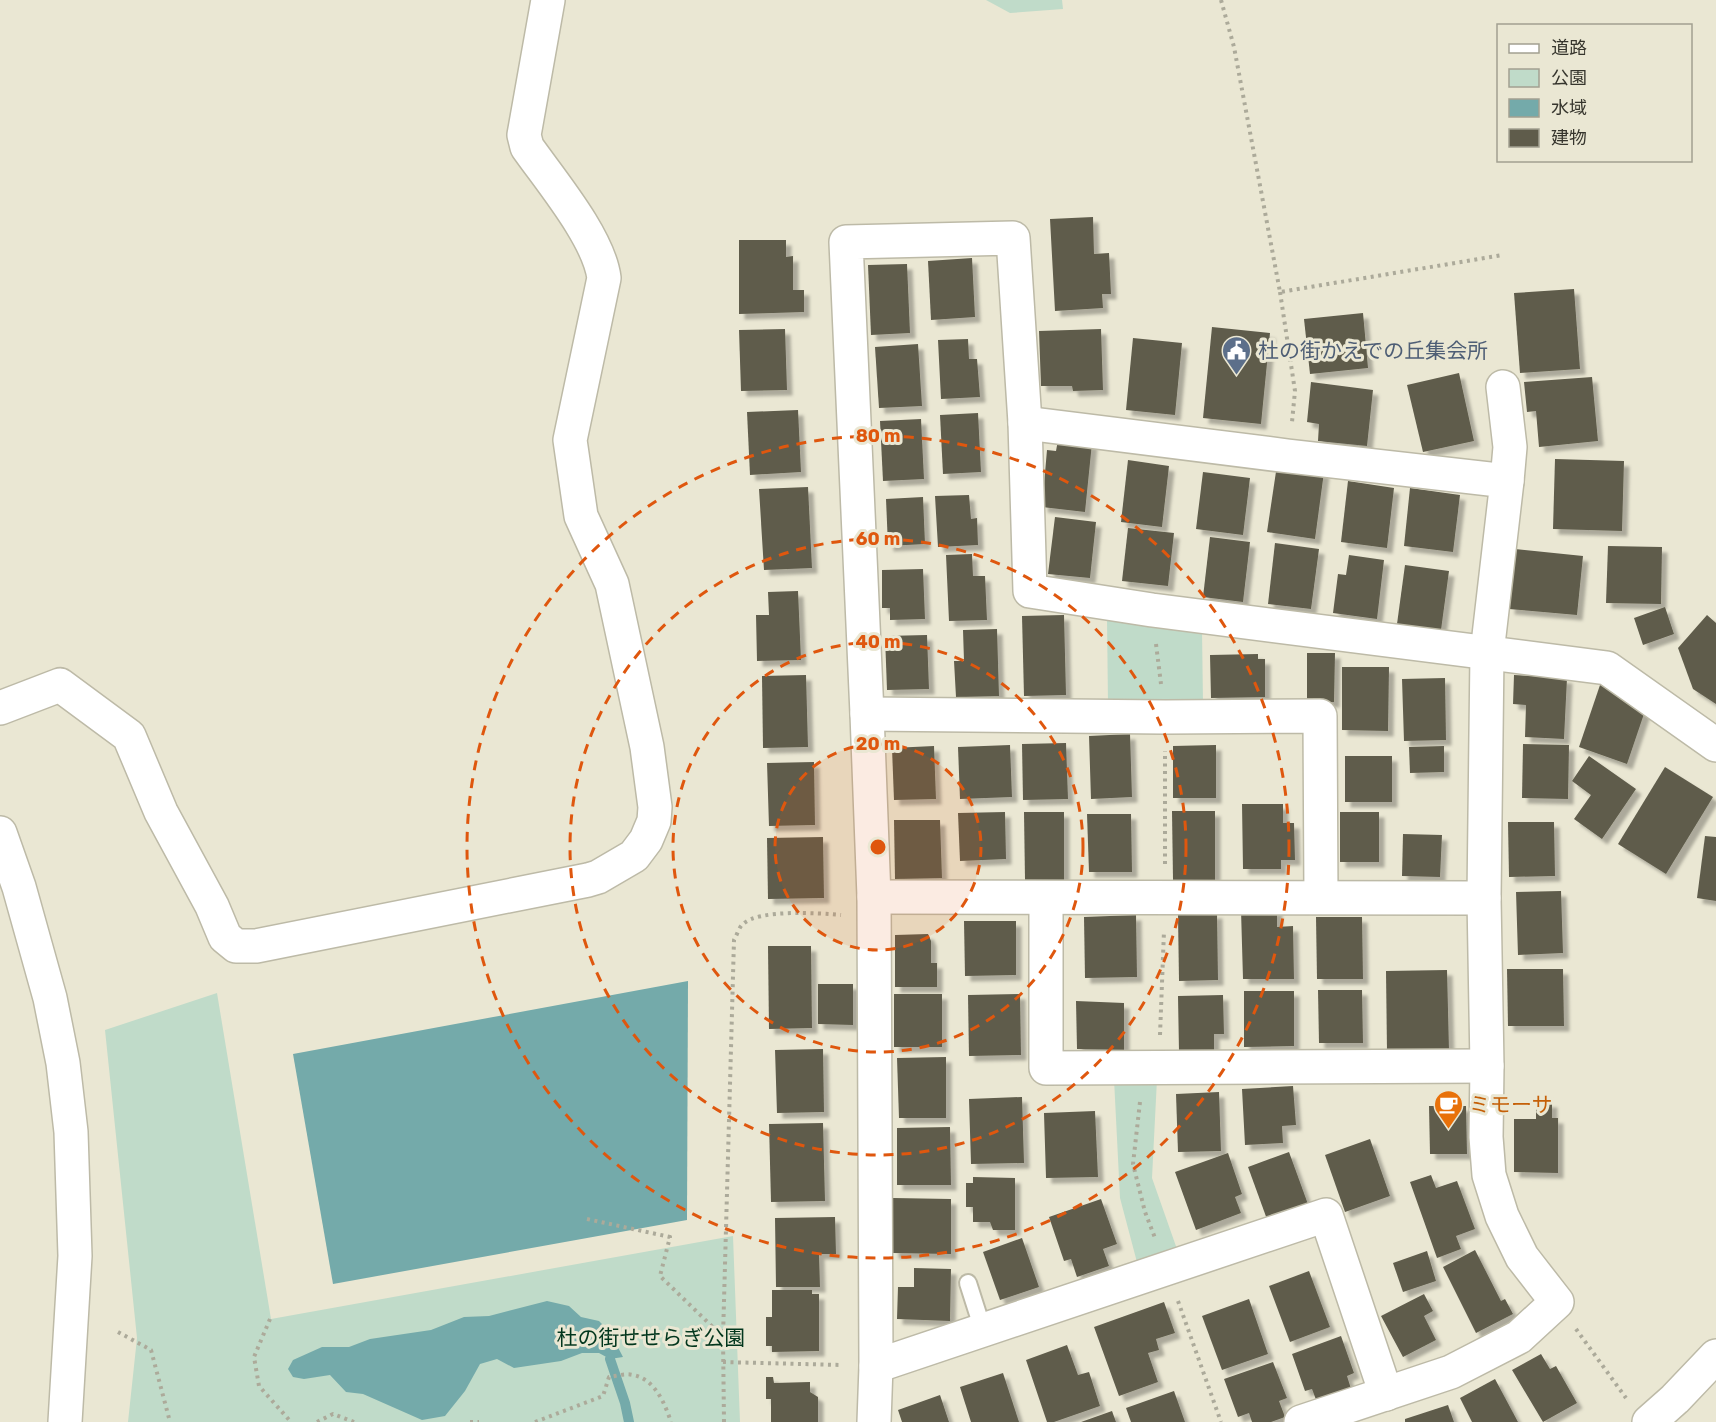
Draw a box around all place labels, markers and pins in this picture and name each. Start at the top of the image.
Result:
public building icon: 杜の街かえでの丘集会所 [1221,334,1253,376]
place label: 杜の街かえでの丘集会所 [1258,338,1488,363]
centre of rings [868,837,888,857]
cafe icon: ミモーサ [1432,1088,1464,1130]
place label: ミモーサ [1469,1092,1553,1117]

